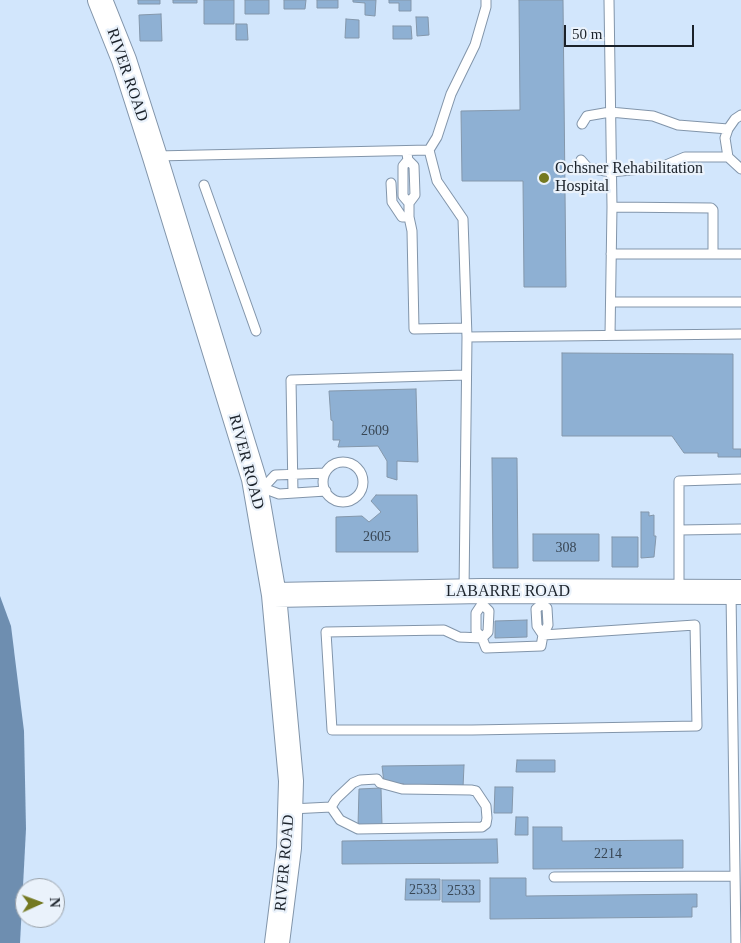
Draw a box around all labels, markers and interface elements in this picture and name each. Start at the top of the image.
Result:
scale bar [566,15,696,47]
street label: RIVER ROAD [102,26,152,124]
text: 50 m [572,26,602,42]
place label: Ochsner Rehabilitation Hospital [555,159,703,197]
marker: Ochsner Rehabilitation Hospital [537,171,551,185]
street label: RIVER ROAD [224,413,268,511]
house number: 2609 [361,423,389,439]
house number: 2605 [363,529,391,545]
house number: 308 [556,540,576,556]
street label: LABARRE ROAD [446,582,570,602]
street label: RIVER ROAD [271,814,299,912]
house number: 2214 [594,846,622,862]
north arrow [15,878,65,928]
house number: 2533 [409,882,437,898]
house number: 2533 [447,883,475,899]
text: N [47,897,62,908]

